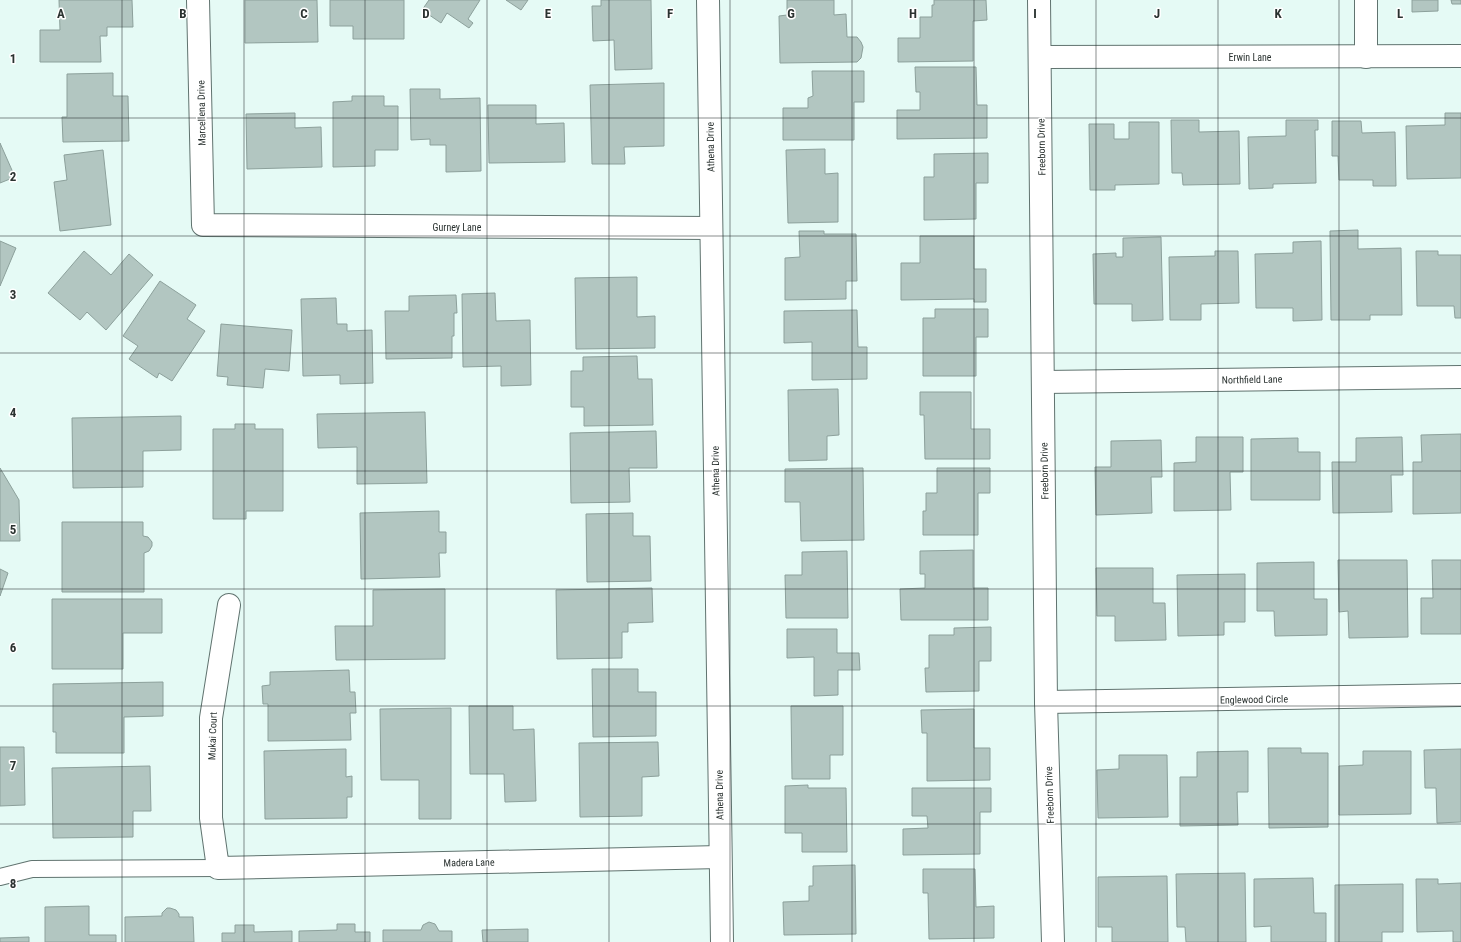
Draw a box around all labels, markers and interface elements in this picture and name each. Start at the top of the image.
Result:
text: A [57,6,65,21]
text: B [179,6,187,21]
text: C [300,6,308,21]
text: D [422,6,430,21]
text: E [545,6,552,21]
text: F [667,6,673,21]
text: G [787,6,795,21]
text: H [909,6,917,21]
text: I [1033,6,1037,21]
text: J [1154,6,1160,21]
text: K [1274,6,1282,21]
text: L [1397,6,1403,21]
text: 1 [10,51,16,66]
street label: Erwin Lane [1228,52,1272,63]
street label: Marcellena Drive [195,80,208,146]
street label: Freeborn Drive [1035,118,1047,176]
street label: Athena Drive [705,122,716,172]
text: 2 [10,169,17,184]
street label: Gurney Lane [433,222,482,233]
text: 3 [10,287,16,302]
street label: Northfield Lane [1222,373,1283,386]
text: 4 [10,405,17,420]
street label: Freeborn Drive [1038,442,1050,500]
street label: Athena Drive [710,446,721,496]
text: 5 [10,522,17,537]
text: 6 [10,640,17,655]
street label: Englewood Circle [1220,693,1288,706]
street label: Mukai Court [206,712,219,760]
text: 7 [10,758,17,773]
street label: Freeborn Drive [1043,766,1056,824]
street label: Athena Drive [714,770,725,820]
street label: Madera Lane [443,857,495,868]
text: 8 [10,876,16,891]

